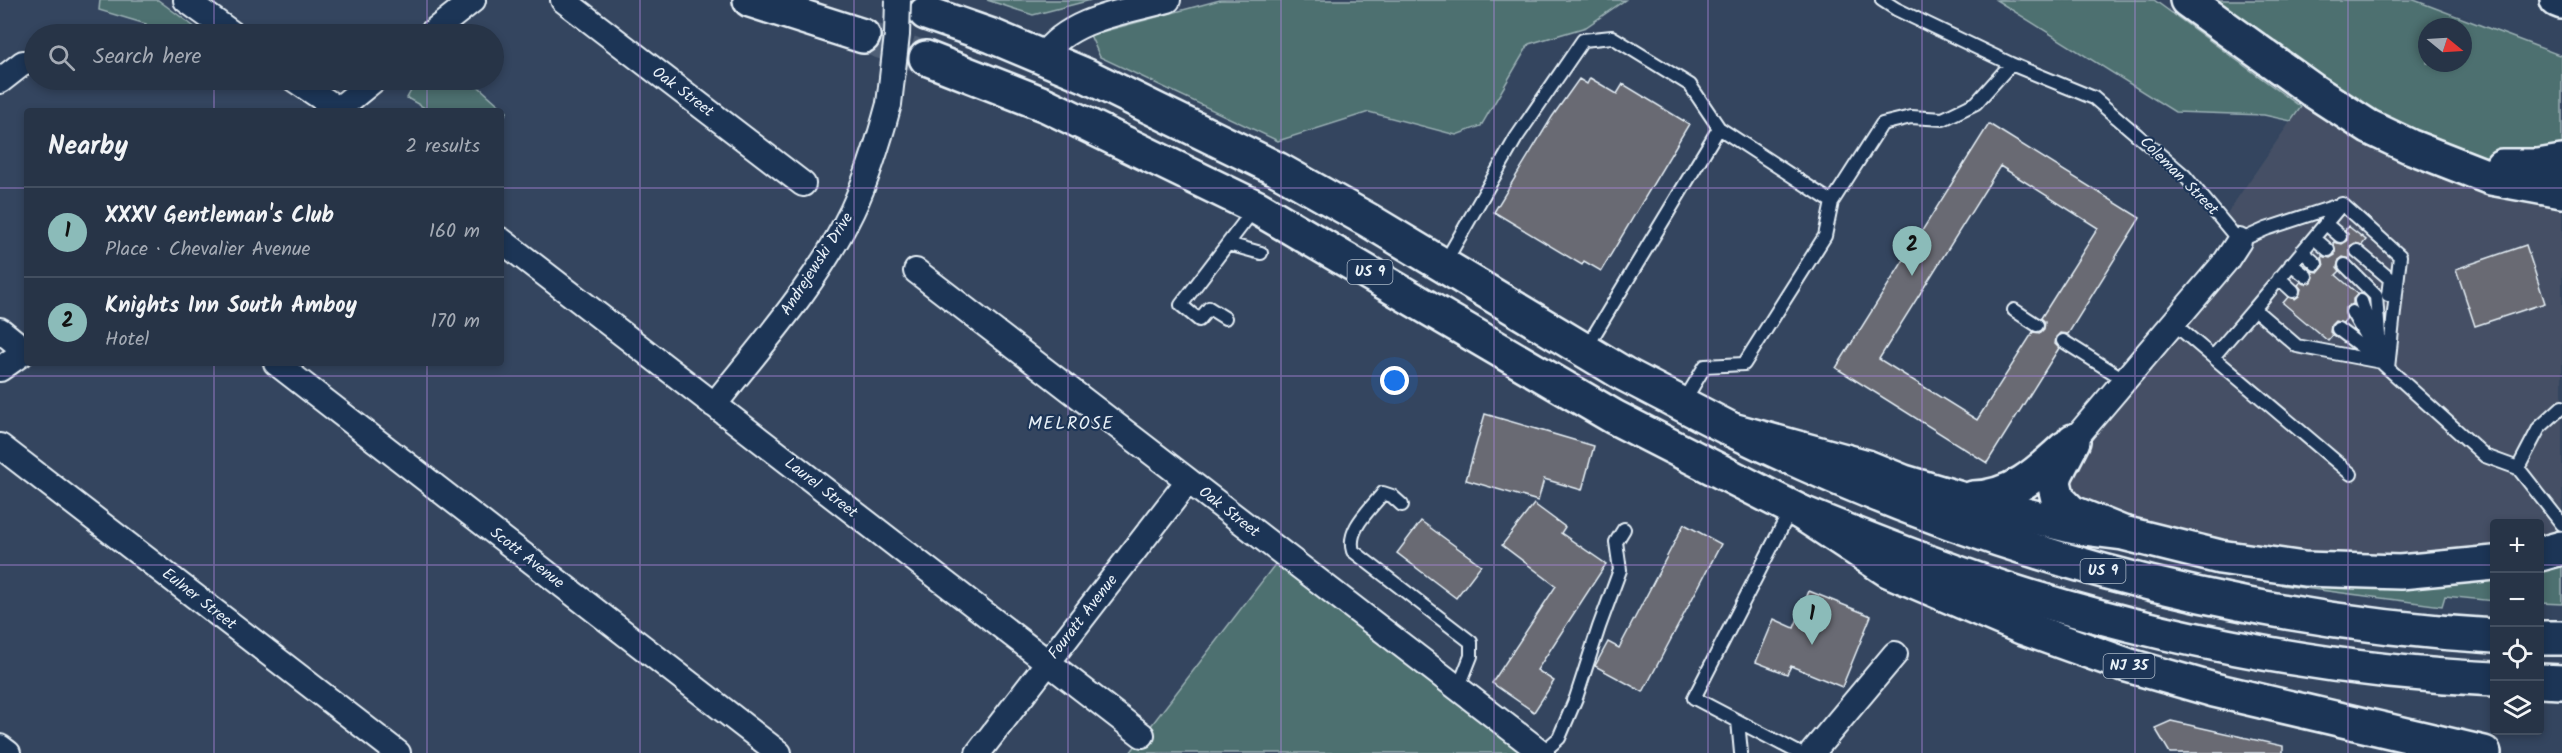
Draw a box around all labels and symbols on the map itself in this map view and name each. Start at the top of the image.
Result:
north arrow [2418,18,2472,72]
street label: Oak Street [647,60,720,124]
street label: Coleman Street [2133,130,2225,222]
street label: Andrejewski Drive [774,207,860,321]
pin: 2 [1892,226,1932,276]
road number: US 9 [1348,260,1392,284]
your location [1380,366,1409,395]
district label: MELROSE [1028,410,1114,439]
street label: Laurel Street [779,451,864,525]
street label: Oak Street [1193,480,1266,544]
street label: Scott Avenue [484,521,570,595]
road number: US 9 [2080,559,2126,583]
street label: Eulner Street [156,562,242,637]
street label: Fouratt Avenue [1042,569,1124,665]
pin: 1 [1792,596,1832,645]
road number: NJ 35 [2104,654,2154,678]

